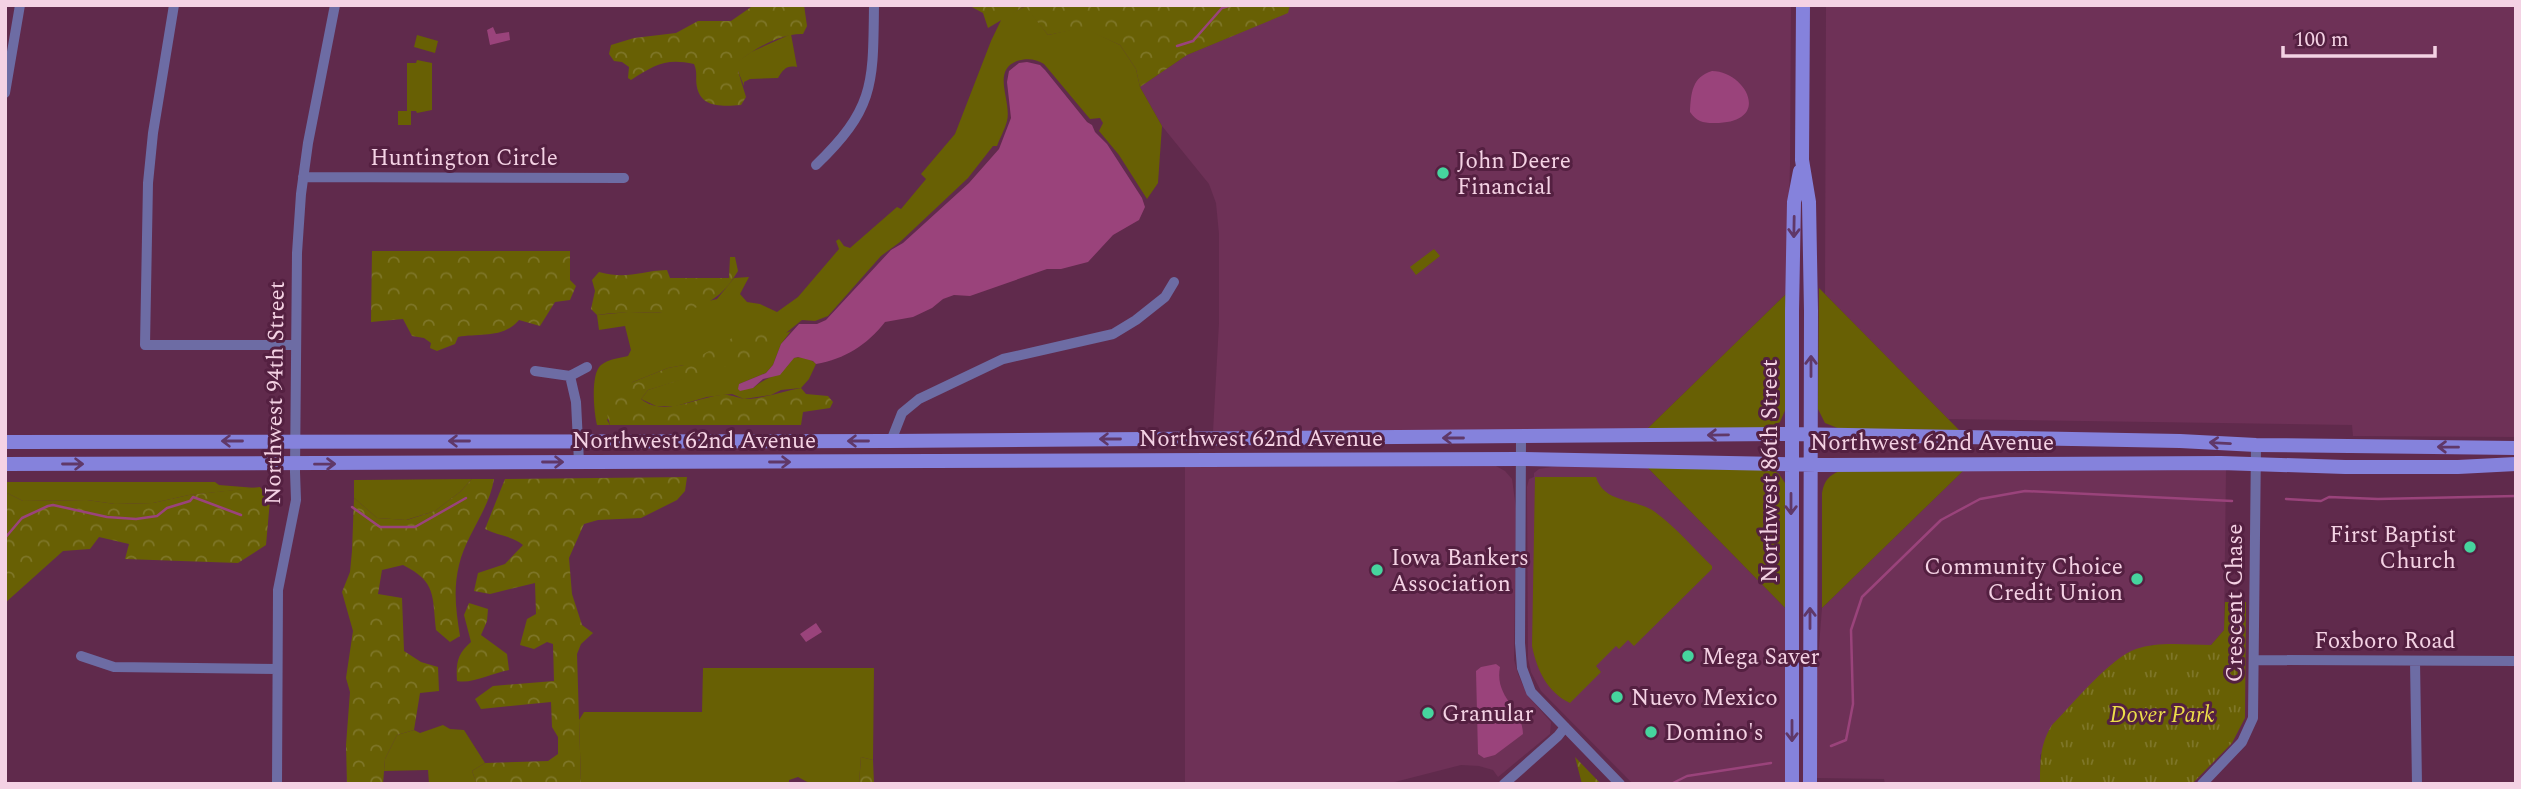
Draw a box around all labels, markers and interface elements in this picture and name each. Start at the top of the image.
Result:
scale bar [2283,14,2435,58]
text: 100 m [2294,24,2349,56]
street label: Huntington Circle [370,141,558,176]
place label: John Deere Financial [1457,144,1571,205]
marker: John Deere Financial [1435,165,1451,181]
one-way arrow [1787,215,1800,238]
street label: Northwest 94th Street [256,281,295,505]
one-way arrow [1804,355,1818,378]
street label: Northwest 86th Street [1753,359,1788,583]
street label: Northwest 62nd Avenue [1139,422,1383,457]
street label: Northwest 62nd Avenue [572,424,816,459]
street label: Northwest 62nd Avenue [1810,426,2054,461]
one-way arrow [1707,428,1730,442]
one-way arrow [1441,431,1464,445]
one-way arrow [1099,432,1122,446]
one-way arrow [220,434,243,448]
one-way arrow [448,434,471,448]
one-way arrow [847,434,870,448]
one-way arrow [2209,437,2232,450]
one-way arrow [2436,440,2459,454]
one-way arrow [541,455,564,469]
one-way arrow [769,455,792,469]
one-way arrow [62,457,85,471]
one-way arrow [314,457,337,470]
one-way arrow [1784,492,1798,515]
place label: First Baptist Church [2330,518,2456,579]
street label: Crescent Chase [2218,524,2253,682]
marker: First Baptist Church [2462,539,2478,555]
place label: Iowa Bankers Association [1391,541,1529,602]
place label: Community Choice Credit Union [1924,550,2123,611]
marker: Iowa Bankers Association [1369,562,1385,578]
marker: Community Choice Credit Union [2129,571,2145,587]
one-way arrow [1803,606,1817,629]
street label: Foxboro Road [2314,624,2456,659]
place label: Mega Saver [1702,640,1820,675]
marker: Mega Saver [1680,648,1696,664]
place label: Nuevo Mexico [1631,681,1778,716]
marker: Nuevo Mexico [1609,689,1625,705]
place label: Granular [1442,697,1534,732]
park label: Dover Park [2109,698,2215,733]
marker: Granular [1420,705,1436,721]
place label: Domino's [1665,716,1764,751]
one-way arrow [1785,719,1799,742]
marker: Domino's [1643,724,1659,740]

